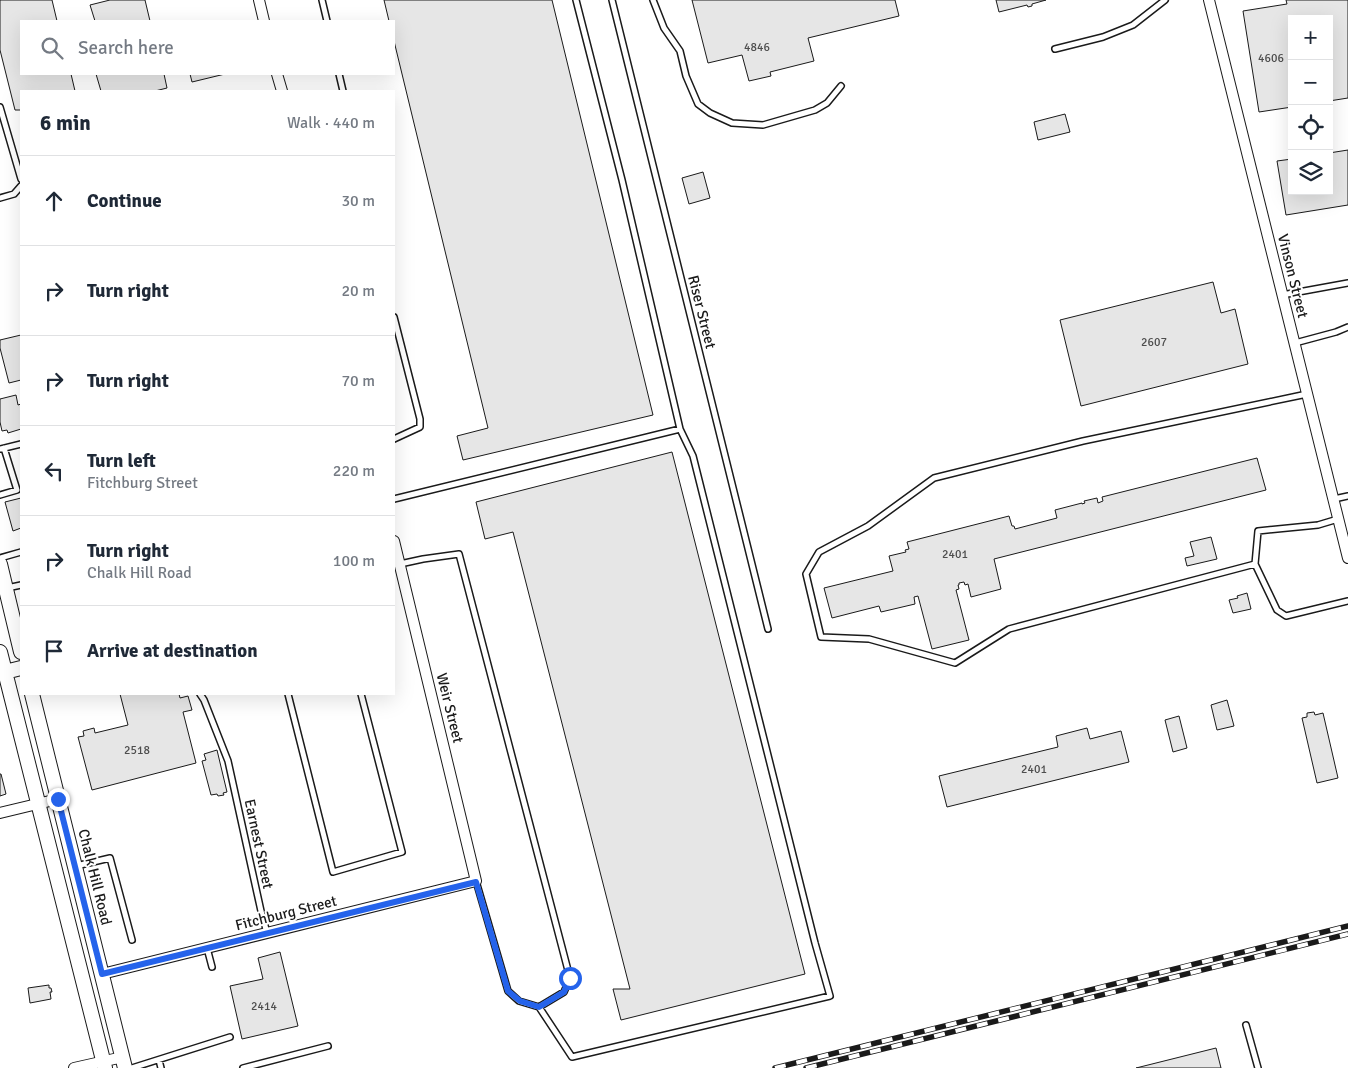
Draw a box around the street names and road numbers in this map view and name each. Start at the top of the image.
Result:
street label: Vinson Street [1274,232,1312,320]
street label: Riser Street [684,273,720,351]
street label: Weir Street [433,671,467,745]
street label: Earnest Street [241,797,277,891]
street label: Chalk Hill Road [74,827,116,927]
street label: Fitchburg Street [233,892,339,934]

